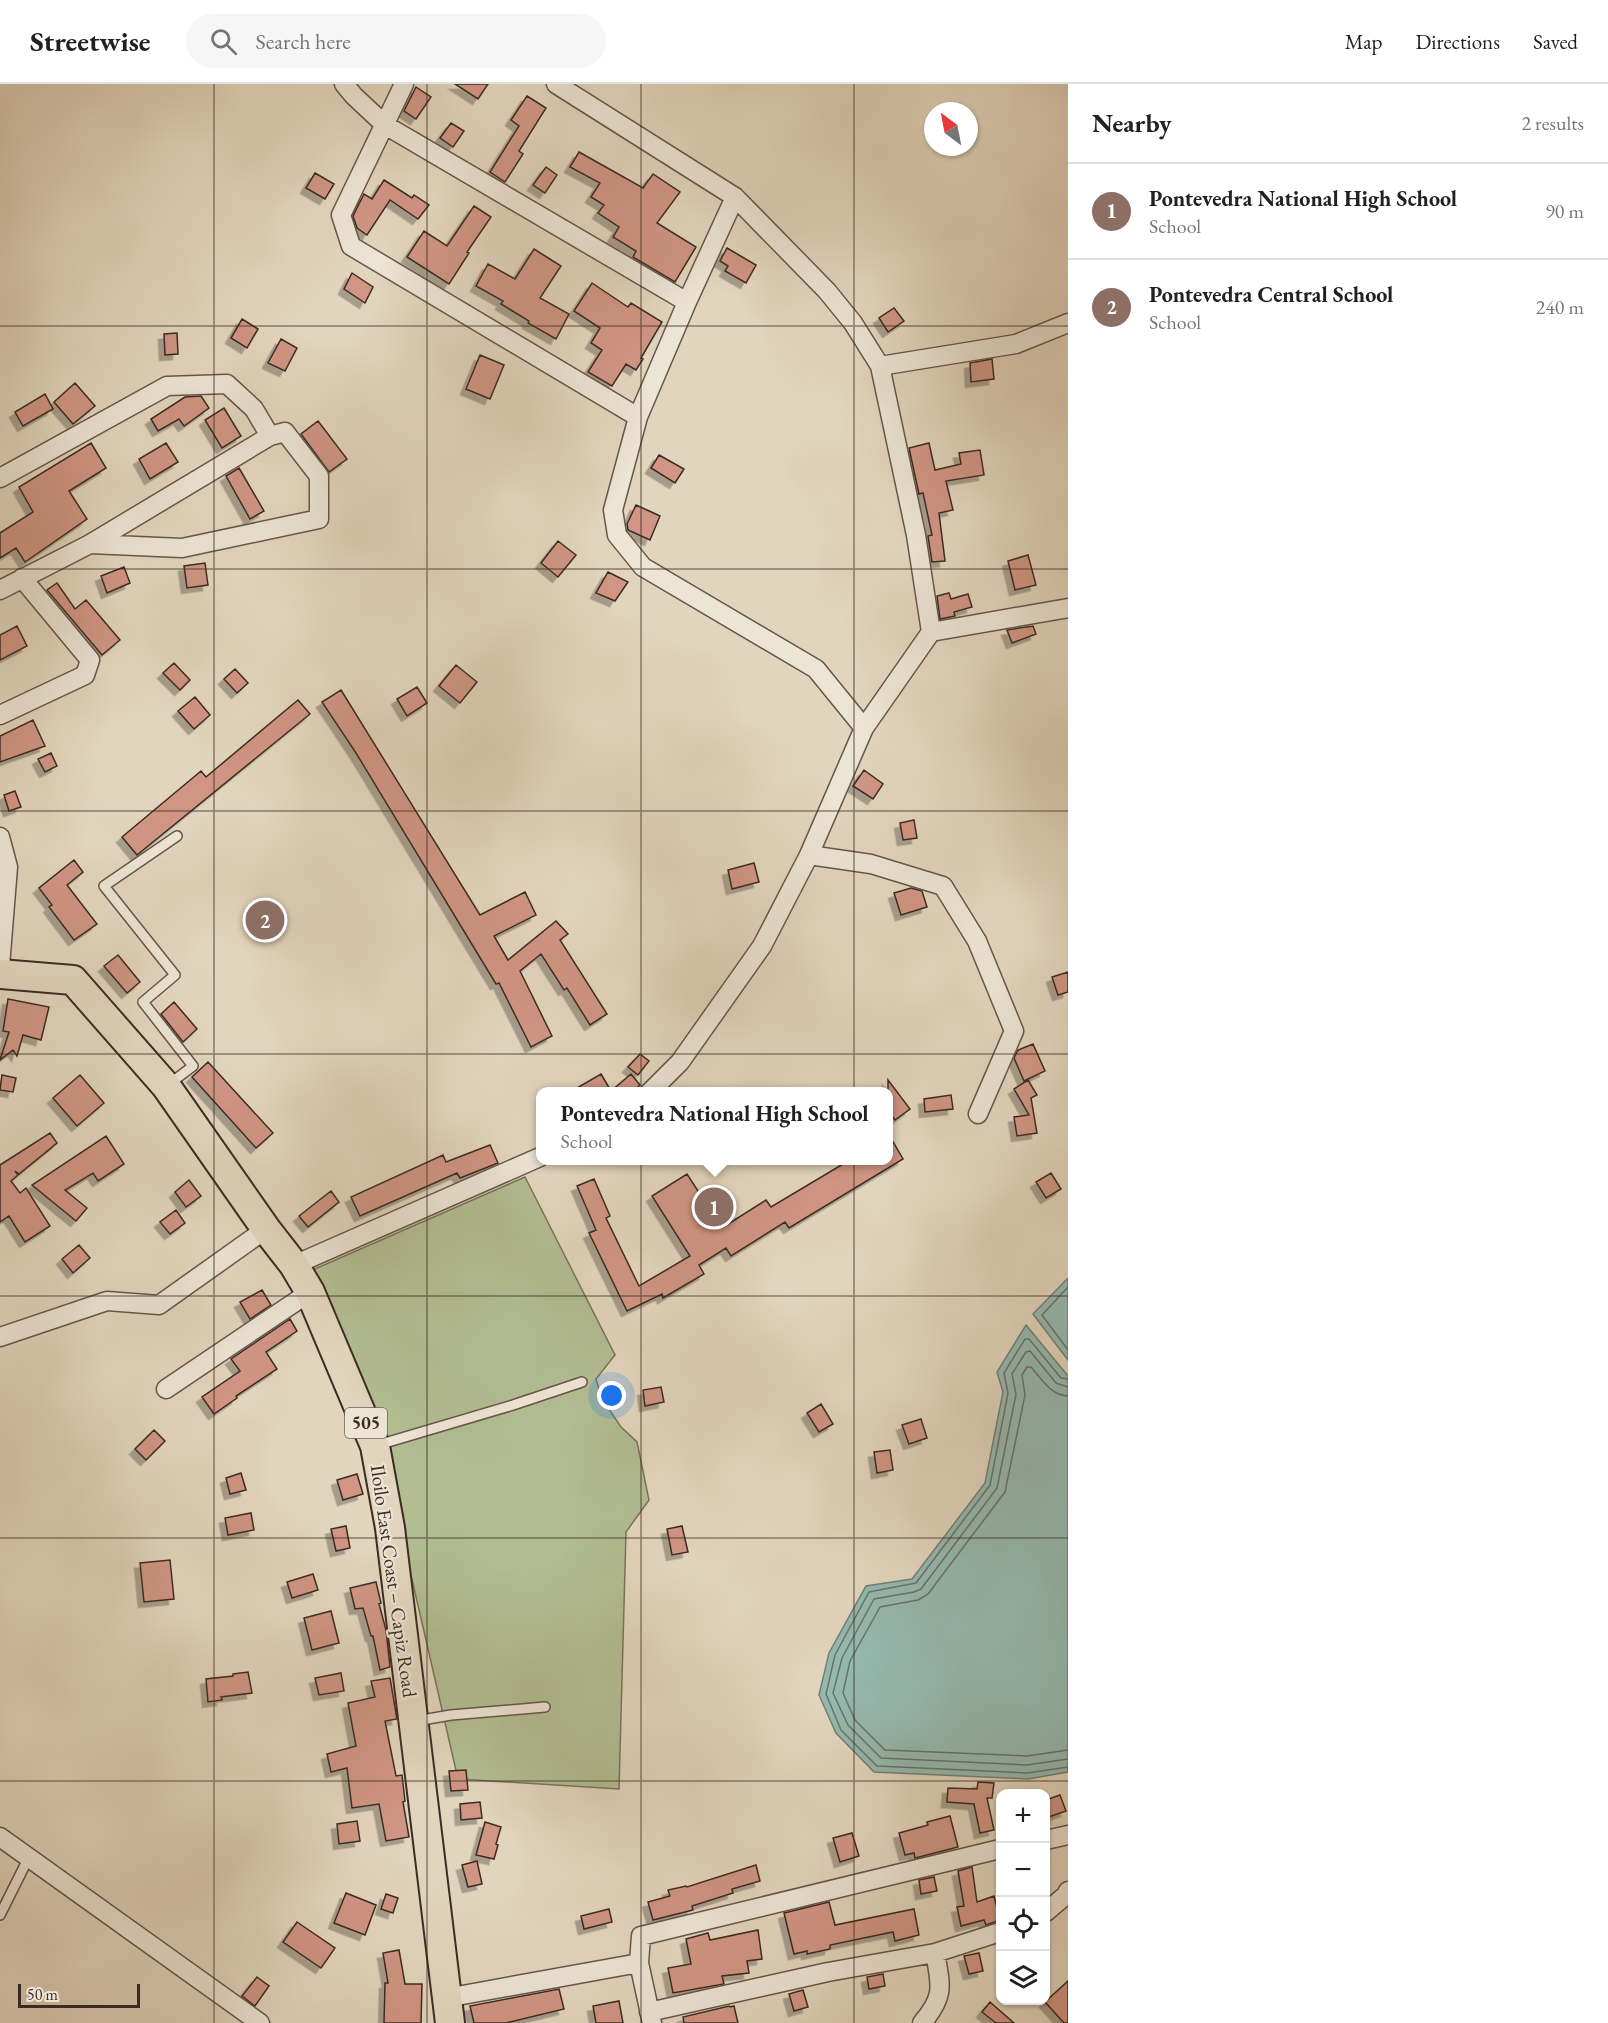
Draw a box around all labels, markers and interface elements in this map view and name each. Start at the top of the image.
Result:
search box [186,14,606,68]
text: Streetwise [30,23,150,59]
icon: search [207,25,240,58]
text: Search here [255,27,351,56]
text: Map [1345,28,1382,55]
text: Directions [1415,28,1500,55]
text: Saved [1533,28,1578,55]
north arrow [924,102,978,156]
text: Nearby [1092,106,1172,140]
text: 2 results [1521,110,1584,136]
text: Pontevedra National High School [1149,184,1457,213]
text: 1 [1106,198,1117,224]
text: 90 m [1545,198,1584,224]
text: School [1149,213,1201,239]
text: Pontevedra Central School [1149,280,1393,309]
text: 2 [1106,294,1117,320]
text: 240 m [1536,294,1584,320]
text: School [1149,309,1201,335]
pin: 2 [246,898,284,942]
popup [536,1087,893,1165]
text: Pontevedra National High School [561,1099,868,1128]
text: School [561,1128,613,1154]
pin: 1 [694,1184,734,1230]
your location [597,1381,626,1410]
road number: 505 [345,1408,387,1438]
street label: Iloilo East Coast – Capiz Road [365,1463,423,1700]
map controls [996,1789,1050,2005]
button: + [996,1789,1050,1843]
button: − [996,1843,1050,1897]
button: locate [996,1897,1050,1951]
button: layers [996,1951,1050,2005]
scale bar [18,1981,140,2008]
text: 50 m [27,1984,58,2005]

